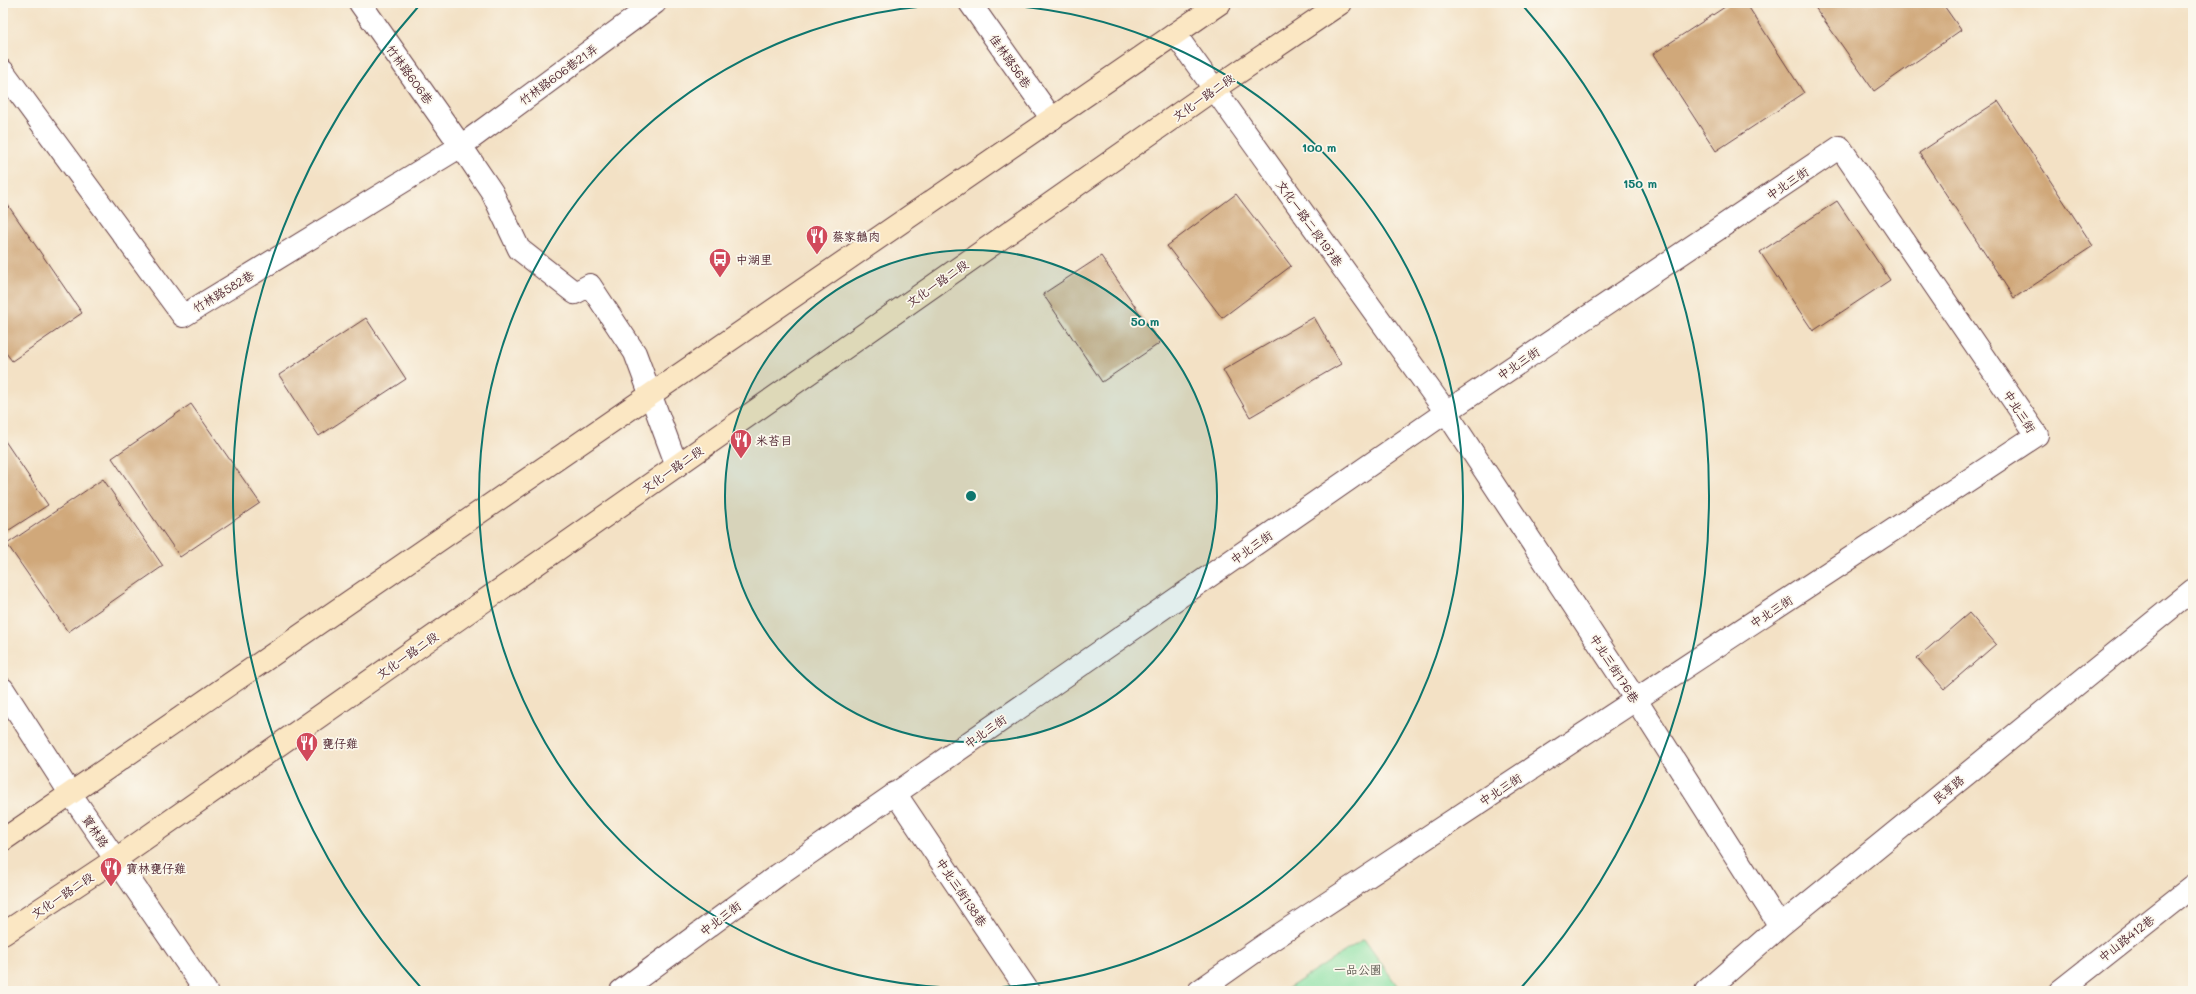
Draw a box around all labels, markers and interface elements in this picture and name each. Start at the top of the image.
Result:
street label: 佳林路56巷 [987,31,1035,91]
street label: 竹林路606巷21弄 [515,40,601,108]
street label: 竹林路606巷 [383,41,437,107]
street label: 文化一路二段 [1169,70,1237,124]
text: 100 m [1302,139,1336,155]
street label: 中北三街 [1763,163,1811,203]
text: 150 m [1623,175,1657,191]
street label: 文化一路二段197巷 [1273,177,1347,269]
restaurant icon: 蔡家鵝肉 [804,223,830,256]
place label: 蔡家鵝肉 [832,228,880,244]
bus stop icon: 中湖里 [707,246,733,279]
place label: 中湖里 [736,251,772,267]
street label: 文化一路二段 [903,256,971,310]
street label: 竹林路582巷 [189,266,257,316]
text: 50 m [1131,313,1159,329]
street label: 中北三街 [1494,343,1542,383]
street label: 中北三街 [2000,387,2040,435]
restaurant icon: 米苔目 [728,427,754,460]
place label: 米苔目 [756,432,792,448]
street label: 文化一路二段 [638,442,706,496]
centre of rings [964,489,978,503]
street label: 中北三街 [1227,527,1275,567]
street label: 中北三街 [1747,591,1795,631]
street label: 文化一路二段 [373,628,441,682]
street label: 中北三街176巷 [1587,630,1643,706]
street label: 中北三街 [961,711,1009,751]
restaurant icon: 甕仔雞 [294,730,320,763]
place label: 甕仔雞 [322,735,358,751]
street label: 中北三街 [1476,769,1524,809]
street label: 民享路 [1929,771,1967,807]
street label: 寶林路 [79,812,113,850]
restaurant icon: 寶林甕仔雞 [98,855,124,888]
street label: 中北三街138巷 [933,855,991,929]
place label: 寶林甕仔雞 [126,860,186,876]
street label: 文化一路二段 [28,868,96,922]
street label: 中北三街 [696,897,744,939]
street label: 中山路412巷 [2095,911,2157,965]
park label: 一品公園 [1334,961,1382,977]

